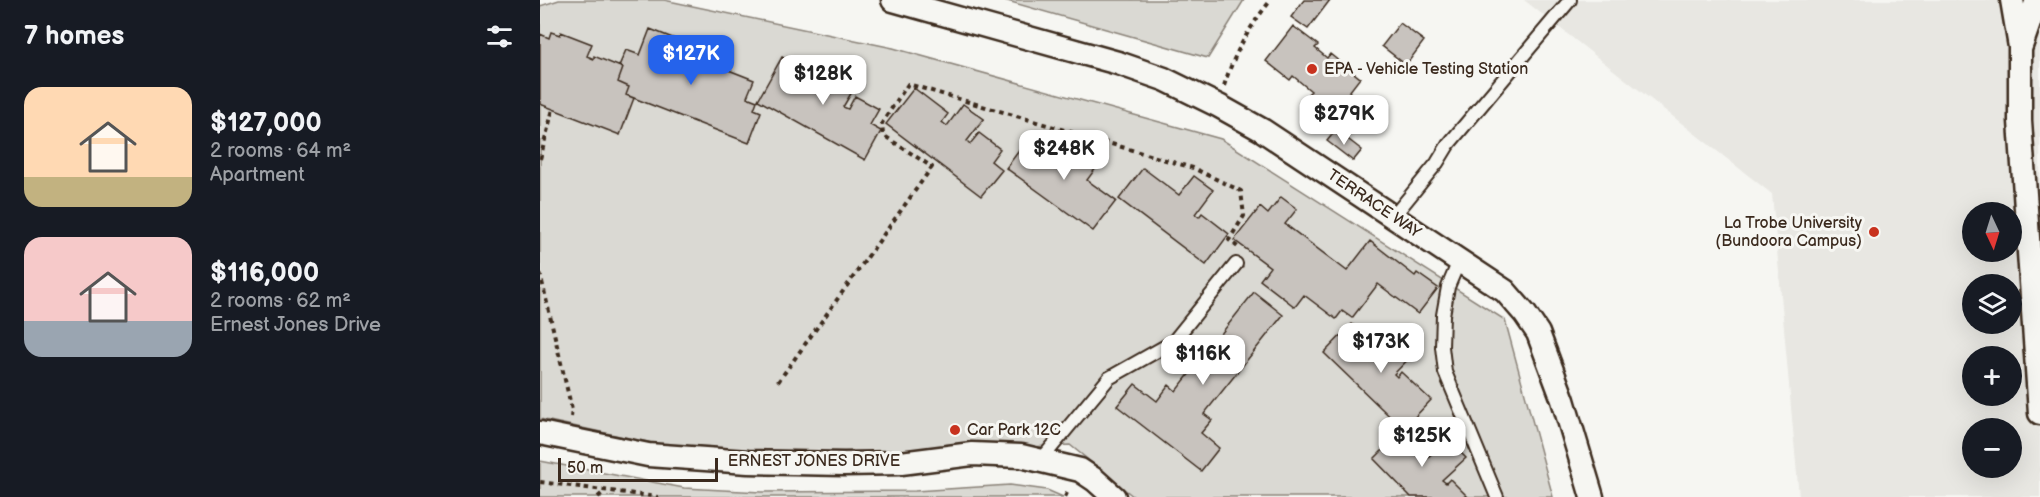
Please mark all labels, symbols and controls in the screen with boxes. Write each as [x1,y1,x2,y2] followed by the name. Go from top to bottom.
[483,20,516,53] icon: filters
[24,21,124,52] text: 7 homes
[649,35,733,86] pin: $127K
[662,42,720,66] text: $127K
[781,55,865,106] pin: $128K
[1324,60,1528,79] place label: EPA - Vehicle Testing Station
[793,62,853,86] text: $128K
[1305,62,1319,76] marker: EPA - Vehicle Testing Station
[1302,95,1386,146] pin: $279K
[1314,102,1375,126] text: $279K
[210,108,322,139] text: $127,000
[72,111,144,183] icon: home
[1022,130,1106,181] pin: $248K
[1033,137,1095,161] text: $248K
[210,139,351,163] text: 2 rooms · 64 m²
[210,163,305,187] text: Apartment
[1324,166,1425,243] street label: TERRACE WAY
[1962,202,2022,262] north arrow
[1962,202,2022,478] map controls
[1716,214,1863,251] place label: La Trobe University (Bundoora Campus)
[1867,225,1881,239] marker: La Trobe University (Bundoora Campus)
[210,258,319,289] text: $116,000
[72,261,144,333] icon: home
[1962,274,2022,334] button: layers
[210,289,351,313] text: 2 rooms · 62 m²
[210,313,381,337] text: Ernest Jones Drive
[1339,323,1423,374] pin: $173K
[1352,330,1410,354] text: $173K
[1161,335,1245,386] pin: $116K
[1175,342,1231,366] text: $116K
[1962,346,2022,406] button: +
[1380,417,1464,468] pin: $125K
[1962,418,2022,478] button: −
[967,421,1061,440] place label: Car Park 12C
[948,423,962,437] marker: Car Park 12C
[1393,424,1451,448] text: $125K
[728,452,900,471] street label: ERNEST JONES DRIVE
[558,455,718,482] scale bar
[567,459,603,478] text: 50 m

